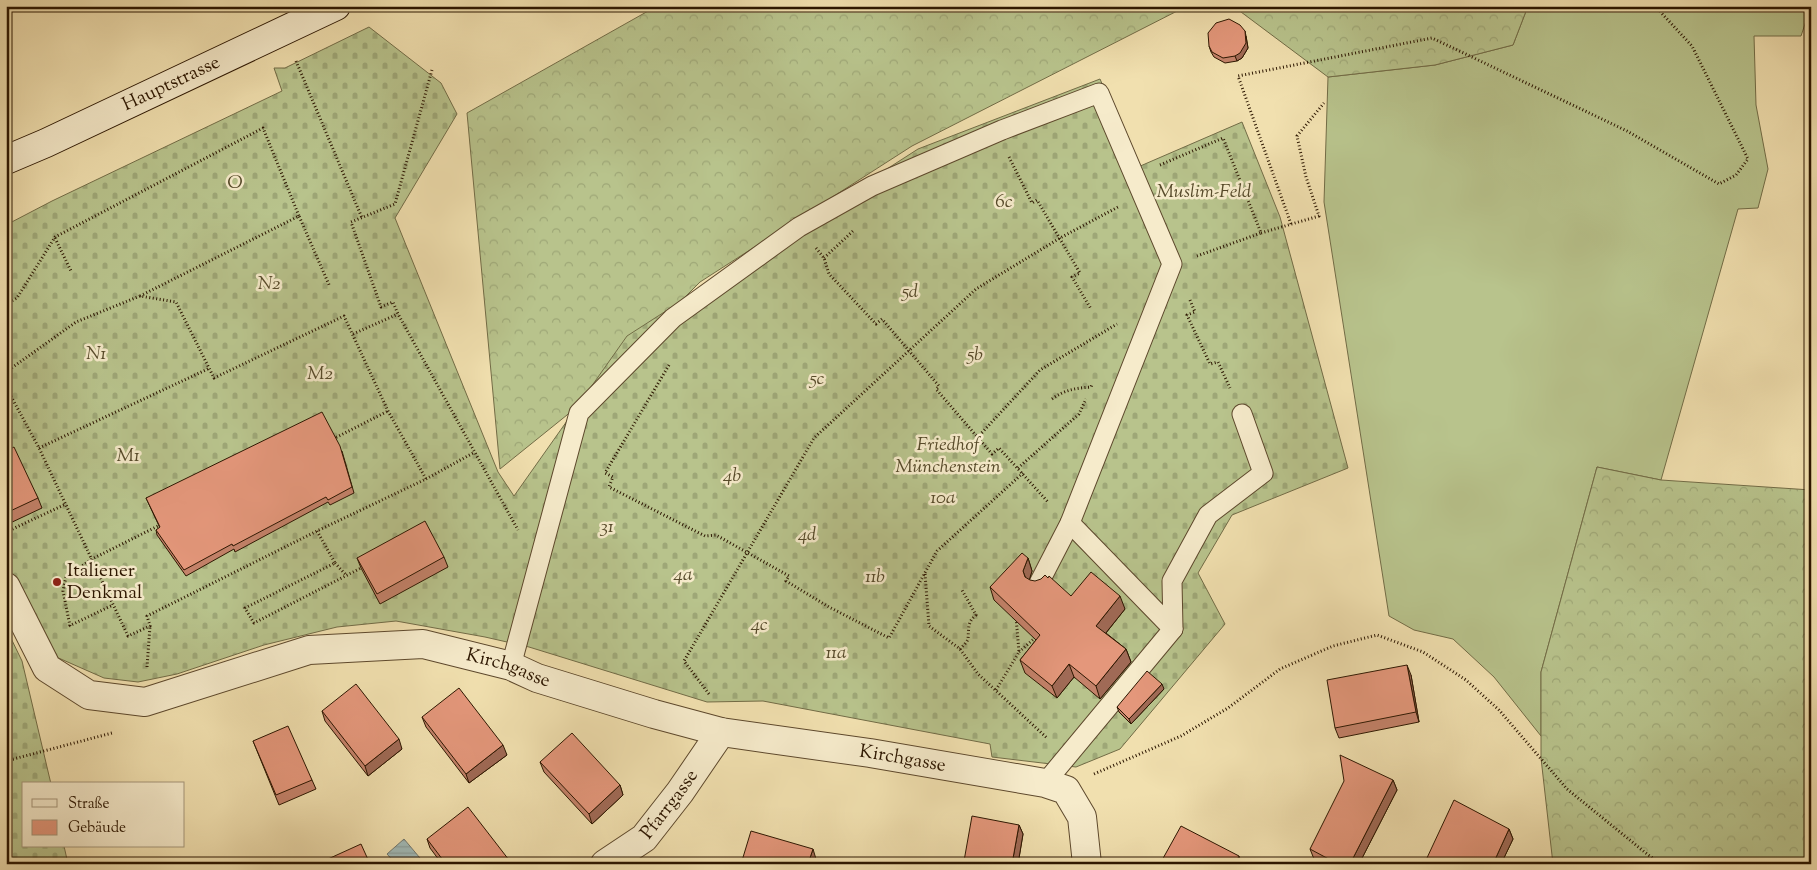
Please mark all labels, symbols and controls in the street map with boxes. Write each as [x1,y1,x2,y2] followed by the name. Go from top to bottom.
[118,49,225,118] street label: Hauptstrasse
[227,170,243,197] park label: O
[1157,179,1252,206] park label: Muslim-Feld
[995,189,1013,216] park label: 6c
[258,271,280,298] park label: N2
[901,279,919,306] park label: 5d
[86,341,106,368] park label: N1
[966,342,983,369] park label: 5b
[307,361,333,388] park label: M2
[808,366,825,393] park label: 5c
[895,432,1001,481] park label: Friedhof Münchenstein
[116,443,140,470] park label: M1
[723,463,741,490] park label: 4b
[930,485,956,512] park label: 10a
[599,514,614,541] park label: 31
[798,522,817,549] park label: 4d
[67,558,142,607] place label: Italiener Denkmal
[673,562,693,589] park label: 4a
[865,564,885,591] park label: 11b
[51,576,63,588] marker: Italiener Denkmal
[750,612,768,639] park label: 4c
[825,640,847,667] park label: 11a
[463,642,554,695] street label: Kirchgasse
[857,738,948,779] street label: Kirchgasse
[634,764,705,845] street label: Pfarrgasse
[22,782,185,848] legend
[68,794,110,815] text: Straße
[68,818,126,839] text: Gebäude

